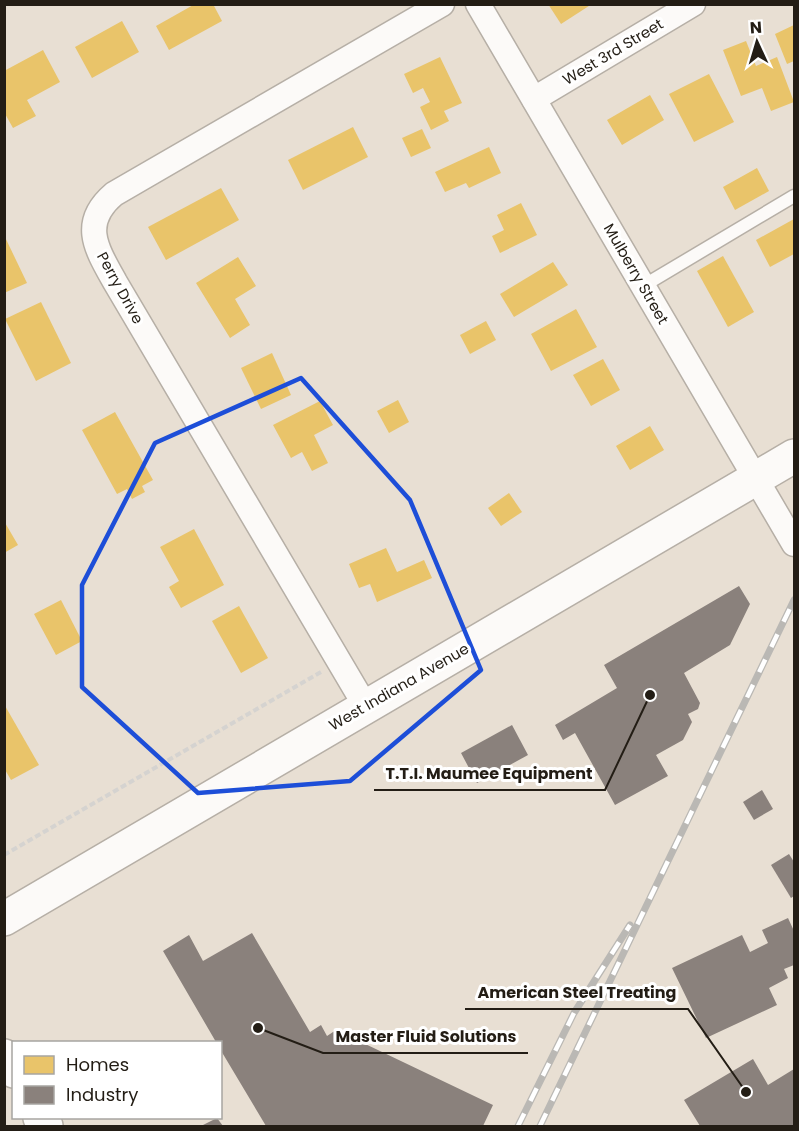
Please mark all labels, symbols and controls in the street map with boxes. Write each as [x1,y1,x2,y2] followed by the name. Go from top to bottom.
[727,12,787,72] north arrow
[559,13,667,90] street label: West 3rd Street
[749,16,763,39] text: N
[599,219,674,328] street label: Mulberry Street
[92,248,149,327] street label: Perry Drive
[325,638,473,735] street label: West Indiana Avenue
[374,756,605,790] callout: T.T.I. Maumee Equipment
[386,762,592,785] text: T.T.I. Maumee Equipment
[465,975,688,1009] callout: American Steel Treating
[478,981,676,1004] text: American Steel Treating
[323,1019,528,1053] callout: Master Fluid Solutions
[336,1025,517,1048] text: Master Fluid Solutions
[12,1041,222,1119] legend
[66,1052,129,1077] text: Homes
[66,1082,138,1107] text: Industry

